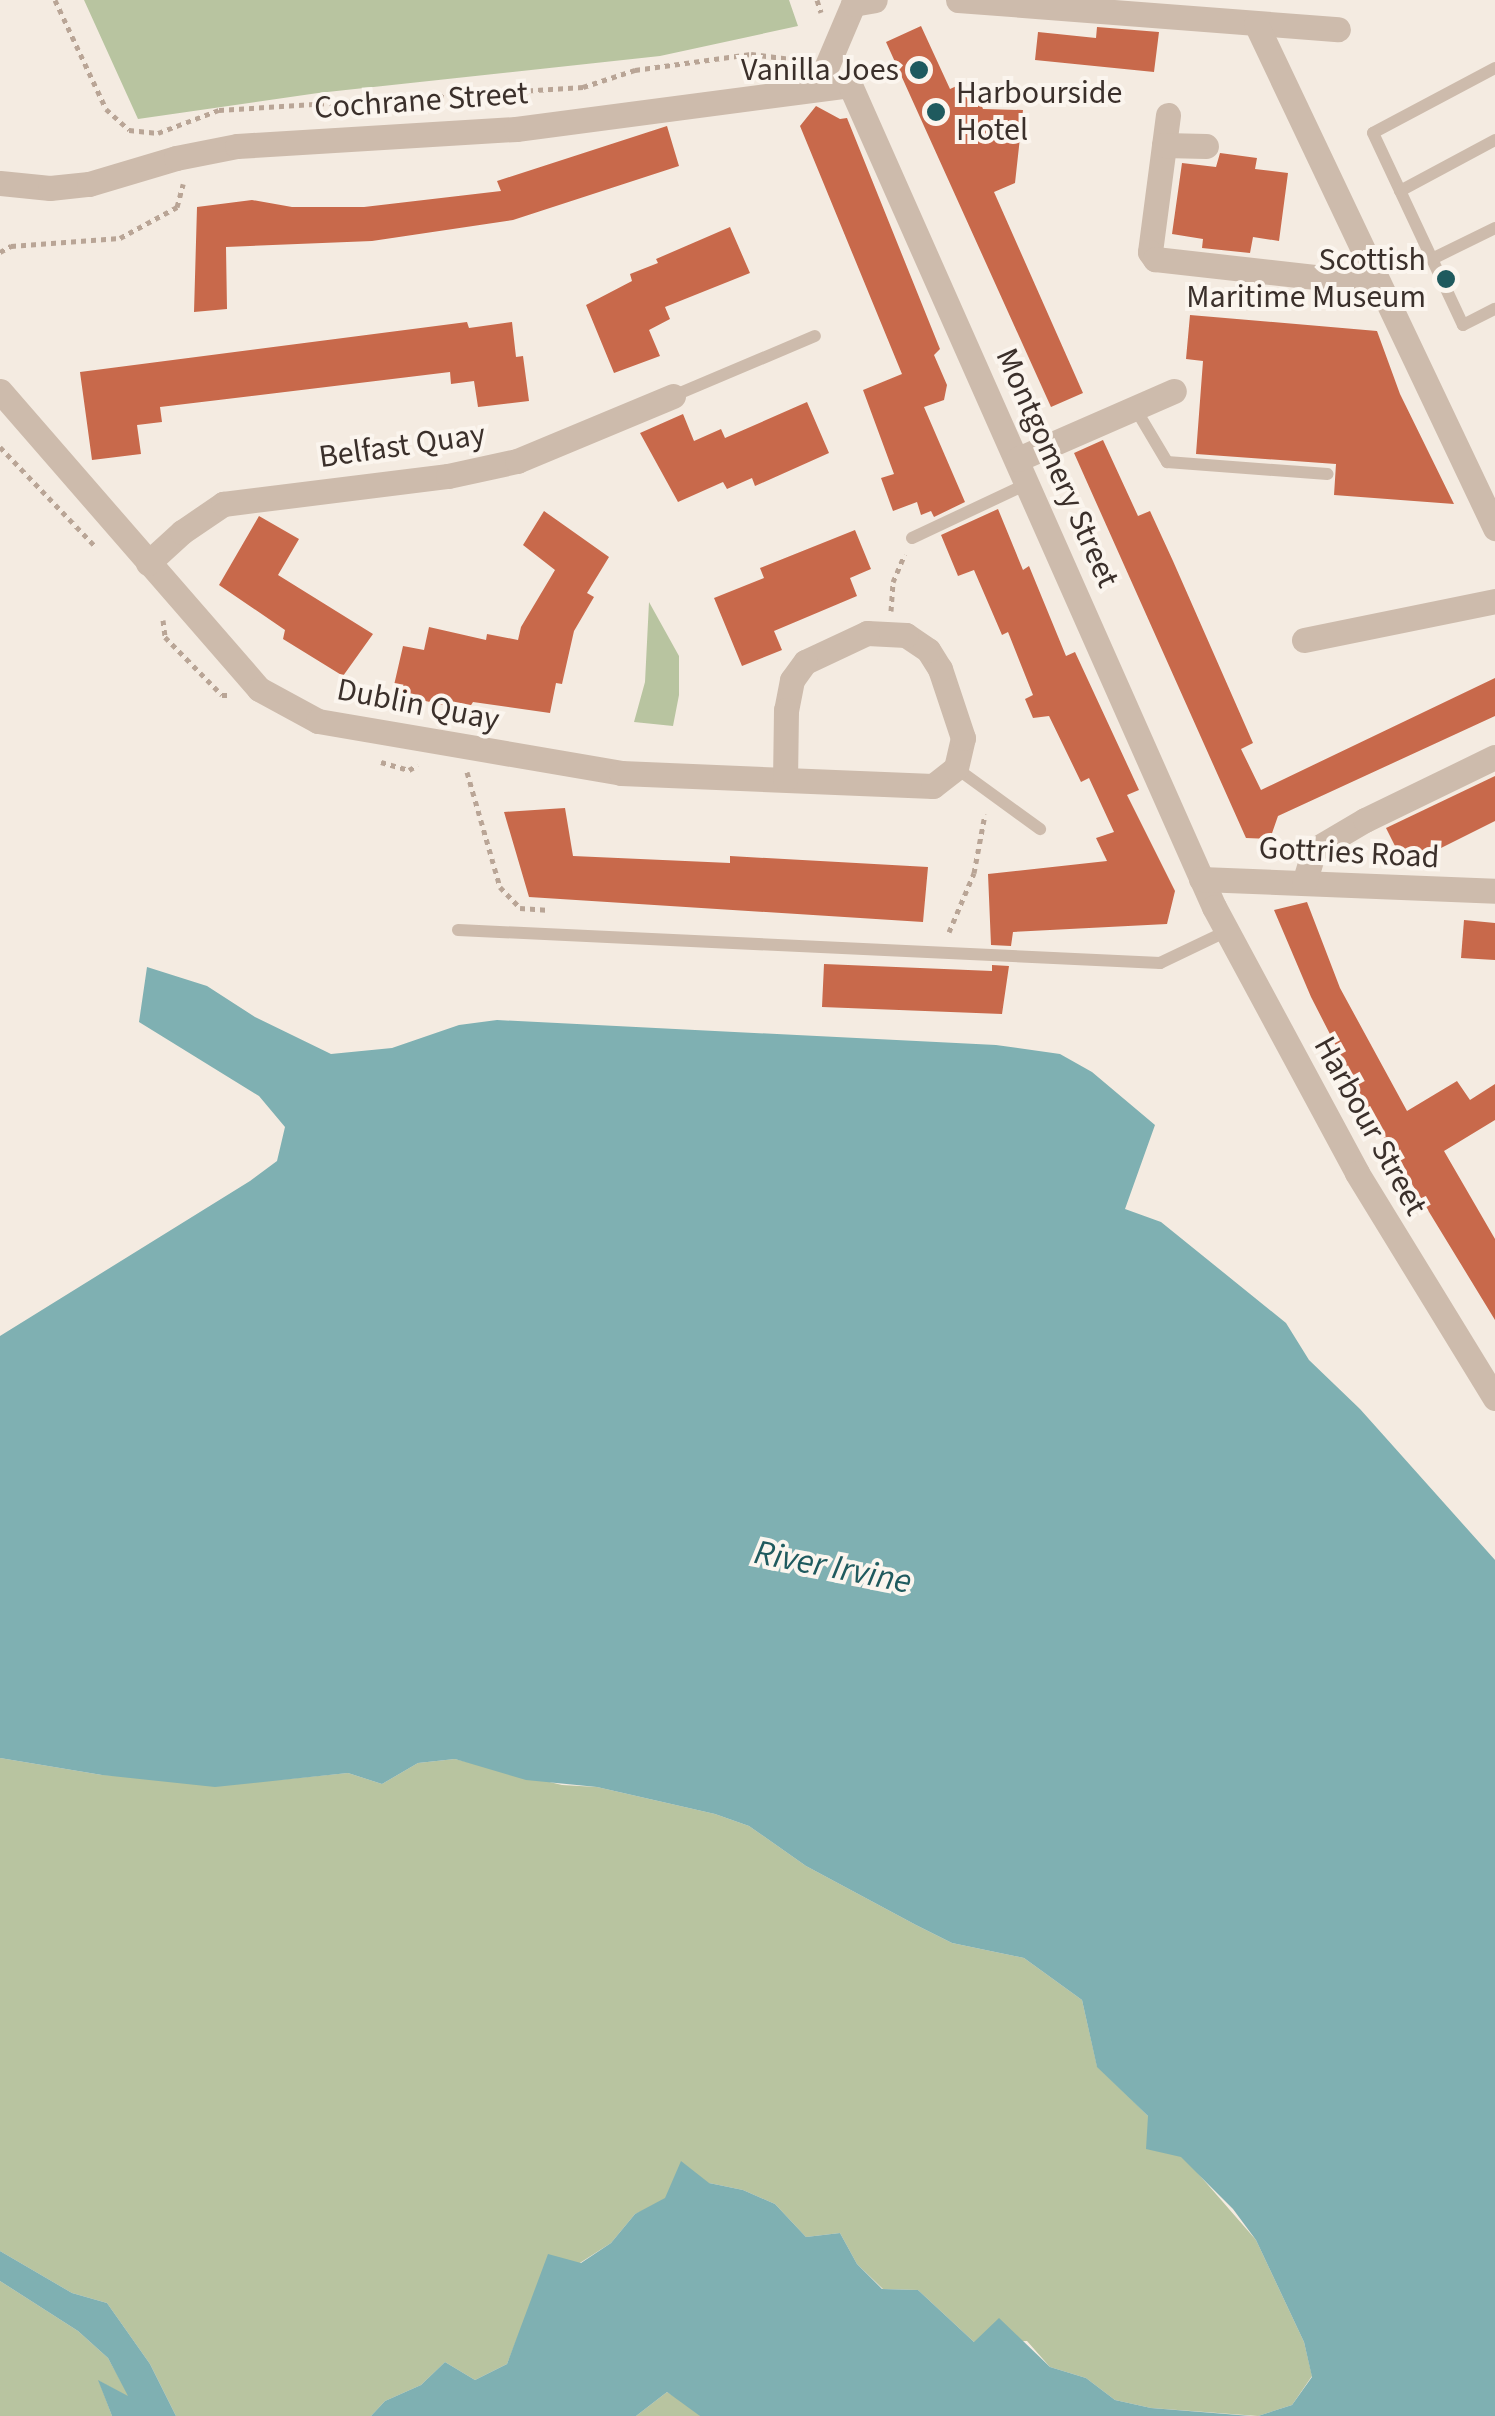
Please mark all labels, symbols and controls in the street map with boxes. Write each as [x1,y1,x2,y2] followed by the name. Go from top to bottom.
[741,51,899,89] place label: Vanilla Joes
[908,59,930,81] marker: Vanilla Joes
[313,74,529,128] street label: Cochrane Street
[956,75,1122,150] place label: Harbourside Hotel
[925,101,947,123] marker: Harbourside Hotel
[1186,242,1426,317] place label: Scottish Maritime Museum
[1435,268,1457,290] marker: Scottish Maritime Museum
[987,343,1127,593] street label: Montgomery Street
[316,415,488,477] street label: Belfast Quay
[334,670,502,740] street label: Dublin Quay
[1258,829,1440,877] street label: Gottries Road
[1305,1030,1435,1222] street label: Harbour Street
[751,1531,915,1603] water label: River Irvine

